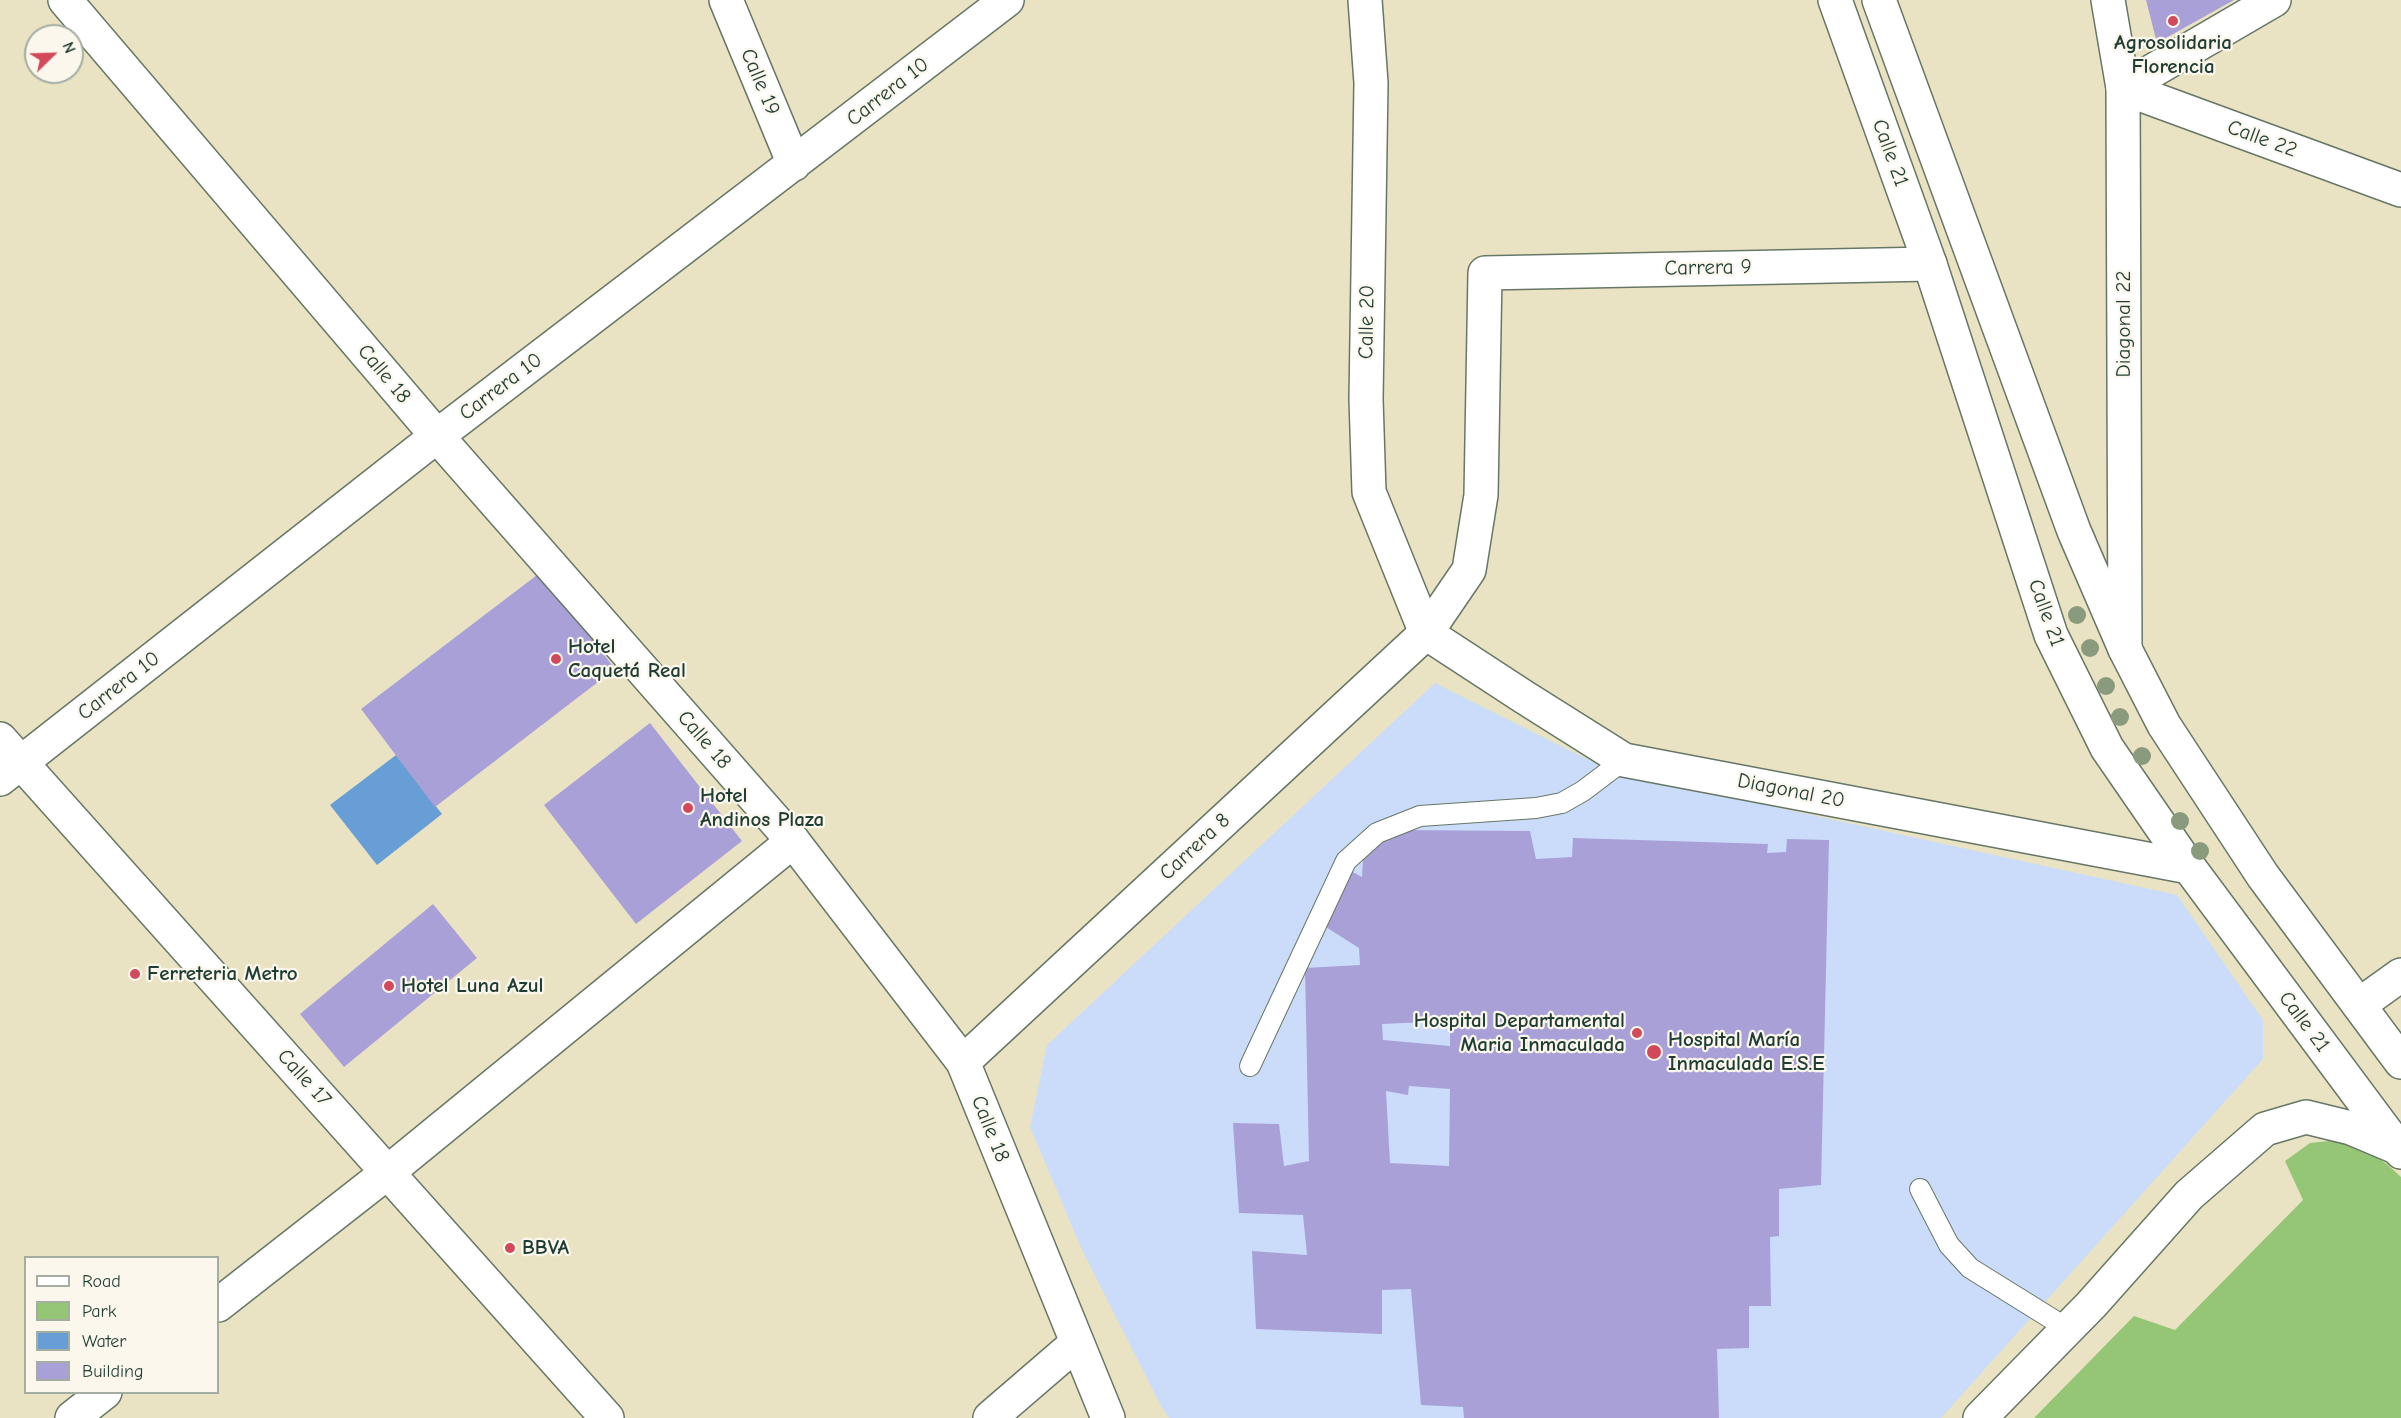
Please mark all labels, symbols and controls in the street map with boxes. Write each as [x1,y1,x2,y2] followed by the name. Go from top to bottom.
[2166,14,2180,28] marker: Agrosolidaria Florencia
[24,24,84,84] north arrow
[2114,30,2232,80] place label: Agrosolidaria Florencia
[58,39,79,56] text: N
[735,45,785,119] street label: Calle 19
[842,52,934,132] street label: Carrera 10
[2224,115,2300,163] street label: Calle 22
[1866,116,1914,190] street label: Calle 21
[1664,255,1752,281] street label: Carrera 9
[2111,270,2137,378] street label: Diagonal 22
[1354,285,1380,359] street label: Calle 20
[352,339,416,409] street label: Calle 18
[455,348,547,426] street label: Carrera 10
[2022,576,2070,650] street label: Calle 21
[568,634,686,684] place label: Hotel Caquetá Real
[73,646,165,726] street label: Carrera 10
[549,652,563,666] marker: Hotel Caquetá Real
[672,705,736,775] street label: Calle 18
[1735,768,1847,814] street label: Diagonal 20
[700,783,824,833] place label: Hotel Andinos Plaza
[681,801,695,815] marker: Hotel Andinos Plaza
[1155,808,1235,886] street label: Carrera 8
[147,961,298,987] place label: Ferreteria Metro
[128,967,142,981] marker: Ferreteria Metro
[401,973,544,999] place label: Hotel Luna Azul
[382,979,396,993] marker: Hotel Luna Azul
[2273,987,2335,1057] street label: Calle 21
[1414,1008,1625,1058] place label: Hospital Departamental Maria Inmaculada
[1630,1026,1644,1040] marker: Hospital Departamental Maria Inmaculada
[1668,1027,1825,1077] place label: Hospital María Inmaculada E.S.E
[1645,1043,1663,1061] marker: Hospital María Inmaculada E.S.E
[272,1044,336,1112] street label: Calle 17
[965,1092,1015,1166] street label: Calle 18
[522,1235,569,1261] place label: BBVA
[503,1241,517,1255] marker: BBVA
[24,1256,219,1394] legend
[82,1271,121,1292] text: Road
[82,1301,116,1322] text: Park
[82,1331,126,1352] text: Water
[82,1361,144,1382] text: Building

